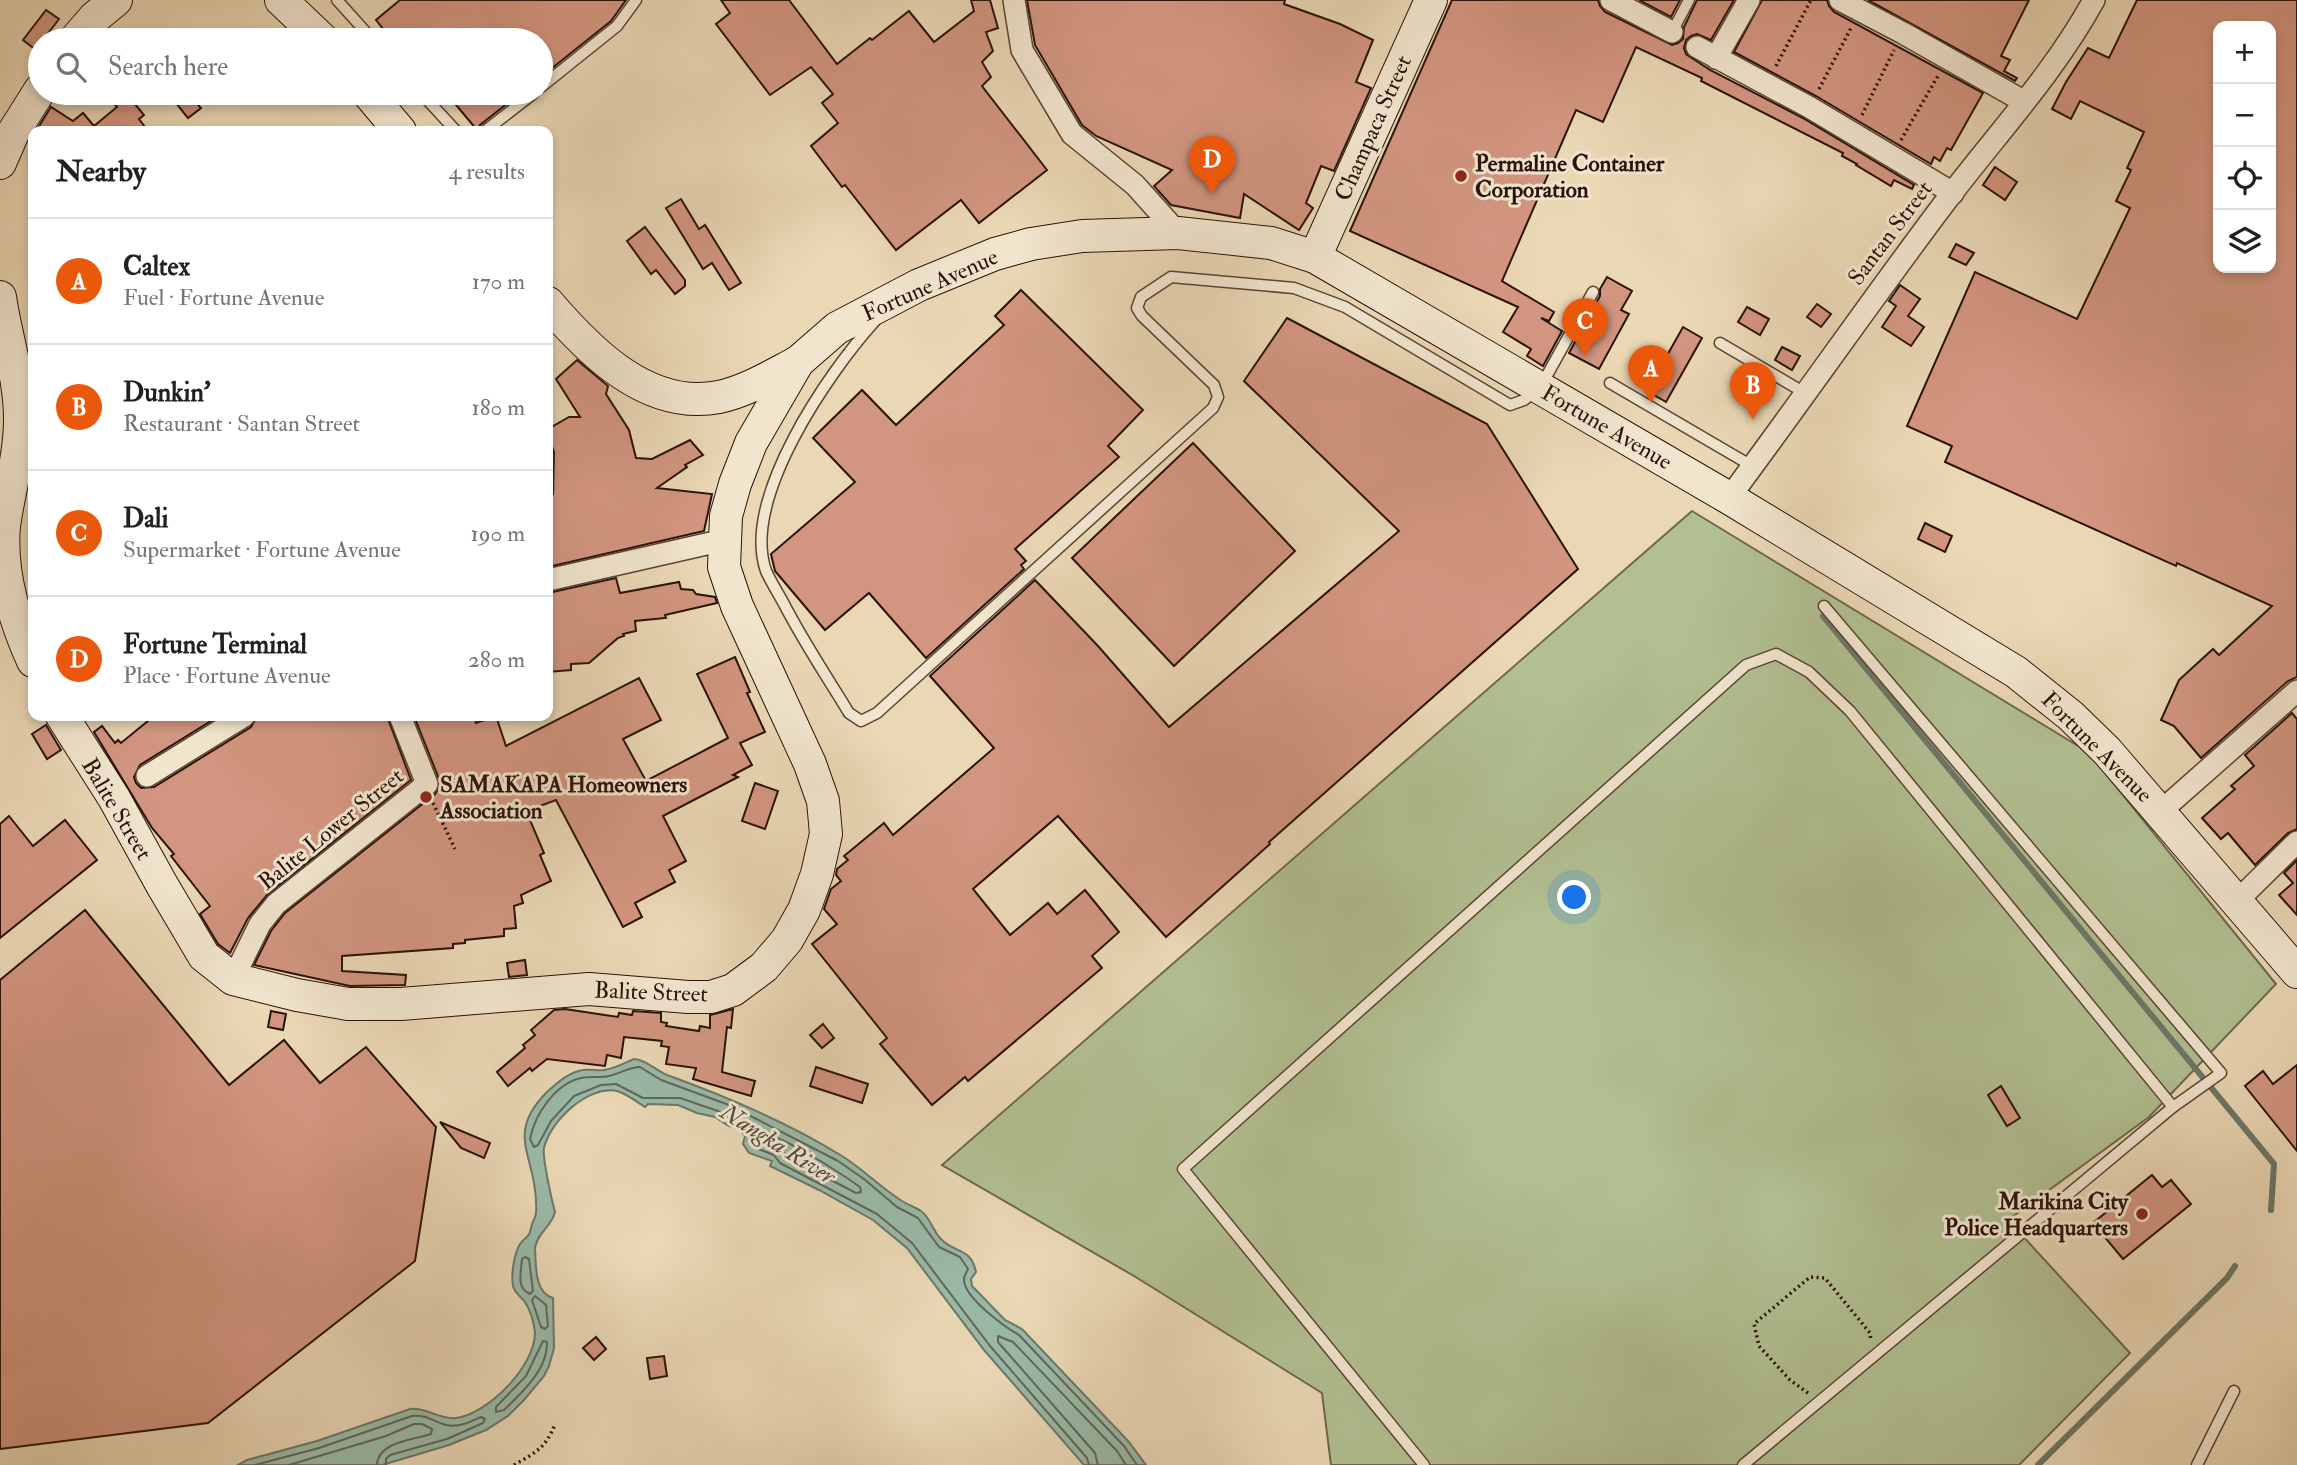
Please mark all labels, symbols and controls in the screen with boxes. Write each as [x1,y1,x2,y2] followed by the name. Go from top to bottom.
[2213,21,2276,273] map controls
[2213,21,2276,84] button: +
[28,28,553,105] search box
[52,48,90,86] icon: search
[108,51,228,83] text: Search here
[1328,51,1419,206] street label: Champaca Street
[2213,84,2276,147] button: −
[1189,136,1235,194] pin: D
[2213,147,2276,210] button: locate
[1475,149,1665,205] place label: Permaline Container Corporation
[56,153,146,190] text: Nearby
[449,157,525,186] text: 4 results
[1453,168,1469,184] marker: Permaline Container Corporation
[1841,175,1939,291] street label: Santan Street
[2213,210,2276,273] button: layers
[858,242,1003,328] street label: Fortune Avenue
[123,251,190,283] text: Caltex
[72,267,86,296] text: A
[472,267,525,296] text: 170 m
[123,283,324,312] text: Fuel · Fortune Avenue
[1562,298,1608,356] pin: C
[1628,345,1674,403] pin: A
[1730,362,1776,420] pin: B
[123,377,210,409] text: Dunkin'
[1537,378,1678,476] street label: Fortune Avenue
[71,393,87,422] text: B
[472,393,525,422] text: 180 m
[123,409,360,438] text: Restaurant · Santan Street
[123,503,168,535] text: Dali
[71,519,87,548] text: C
[471,519,525,548] text: 190 m
[123,535,401,564] text: Supermarket · Fortune Avenue
[123,629,307,661] text: Fortune Terminal
[70,645,88,674] text: D
[468,645,525,674] text: 280 m
[123,661,331,690] text: Place · Fortune Avenue
[2035,685,2159,809] street label: Fortune Avenue
[75,753,159,865] street label: Balite Street
[253,762,409,896] street label: Balite Lower Street
[439,770,687,825] place label: SAMAKAPA Homeowners Association
[418,789,434,805] marker: SAMAKAPA Homeowners Association
[1557,880,1591,914] your location
[594,976,708,1008] street label: Balite Street
[713,1095,842,1192] water label: Nangka River
[1944,1187,2129,1243] place label: Marikina City Police Headquarters
[2134,1206,2150,1222] marker: Marikina City Police Headquarters

